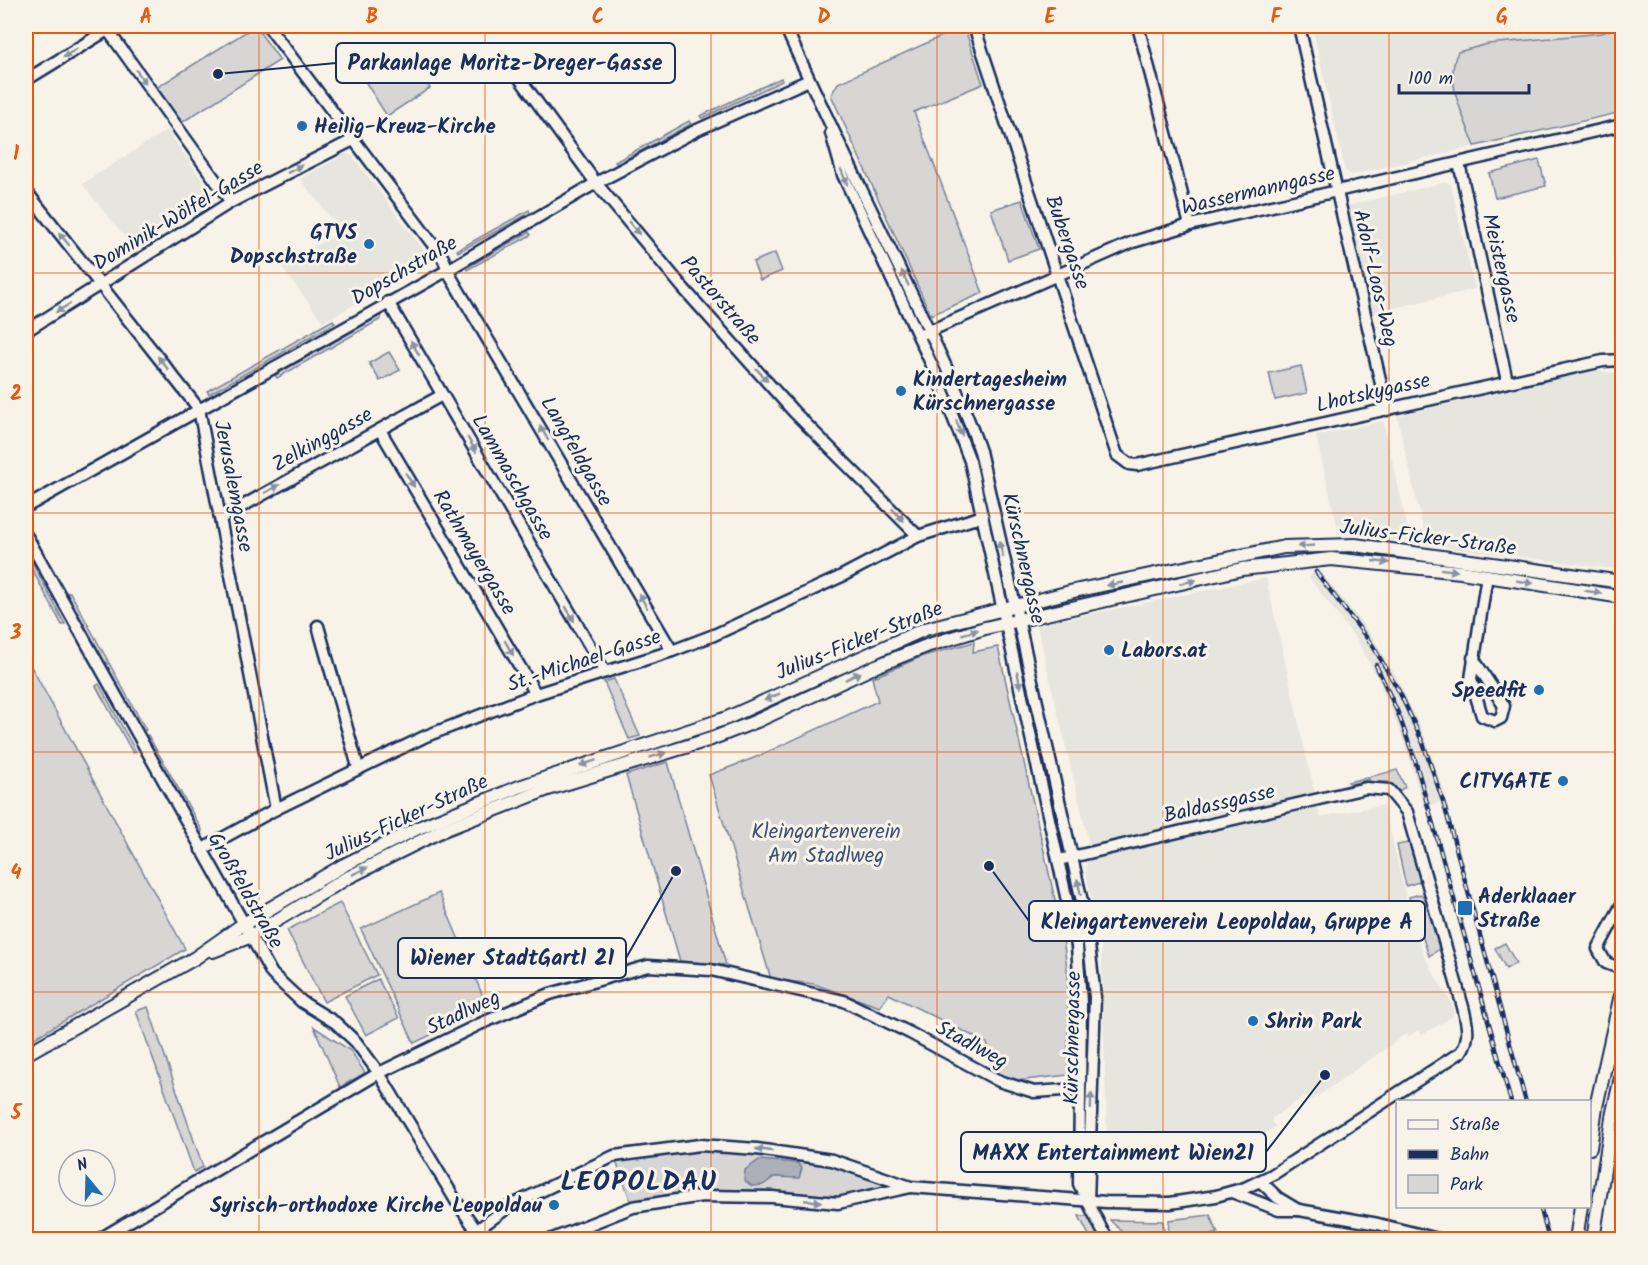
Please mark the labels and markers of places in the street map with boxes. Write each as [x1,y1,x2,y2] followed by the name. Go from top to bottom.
[336,43,675,83] callout: Parkanlage Moritz-Dreger-Gasse
[314,111,496,144] place label: Heilig-Kreuz-Kirche
[295,119,309,133] marker: Heilig-Kreuz-Kirche
[230,217,357,274] place label: GTVS Dopschstraße
[362,237,376,251] marker: GTVS Dopschstraße
[913,364,1067,421] place label: Kindertagesheim Kürschnergasse
[894,384,908,398] marker: Kindertagesheim Kürschnergasse
[1121,635,1208,668] place label: Labors.at
[1102,643,1116,657] marker: Labors.at
[1452,675,1528,708] place label: Speedfit
[1532,683,1546,697] marker: Speedfit
[1460,766,1552,799] place label: CITYGATE
[1556,774,1570,788] marker: CITYGATE
[1478,881,1577,938] place label: Aderklaaer Straße
[1456,899,1474,917] marker: Aderklaaer Straße
[1029,901,1425,941] callout: Kleingartenverein Leopoldau, Gruppe A
[398,938,626,978] callout: Wiener StadtGartl 21
[1265,1006,1362,1039] place label: Shrin Park
[1246,1014,1260,1028] marker: Shrin Park
[961,1132,1266,1172] callout: MAXX Entertainment Wien21
[210,1190,543,1223] place label: Syrisch-orthodoxe Kirche Leopoldau
[547,1198,561,1212] marker: Syrisch-orthodoxe Kirche Leopoldau

